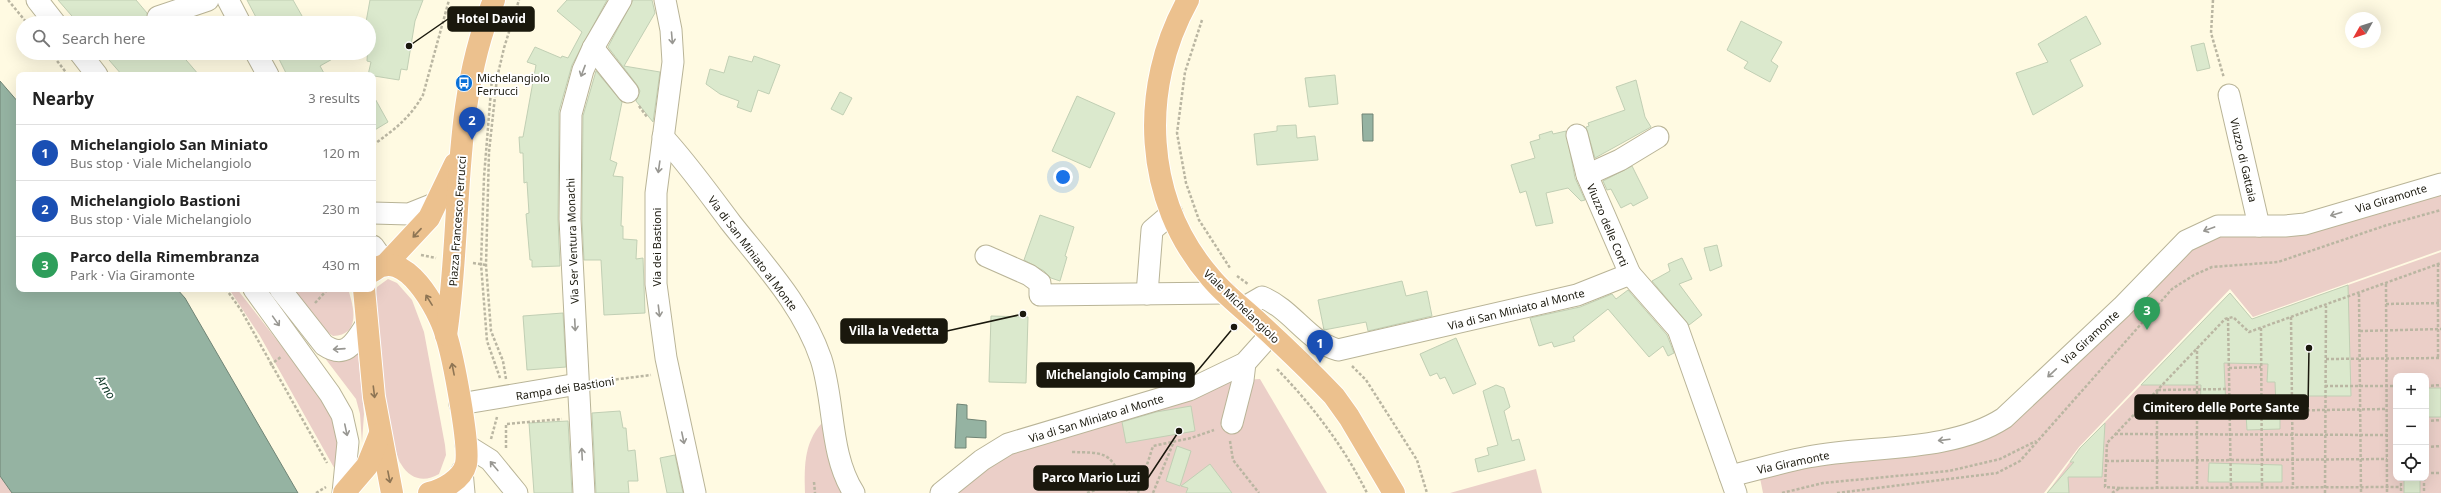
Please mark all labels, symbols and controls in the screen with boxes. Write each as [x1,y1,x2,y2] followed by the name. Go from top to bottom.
[448,7,534,31] callout: Hotel David
[456,10,526,27] text: Hotel David
[2345,12,2381,48] north arrow
[16,16,376,60] search box
[30,27,52,49] icon: search
[62,28,145,48] text: Search here
[668,31,676,44] one-way arrow
[578,65,586,77] one-way arrow
[477,70,550,98] place label: Michelangiolo Ferrucci
[454,73,474,93] bus stop icon: Michelangiolo Ferrucci
[32,87,94,110] text: Nearby
[308,89,360,107] text: 3 results
[459,107,485,140] pin: 2
[2227,116,2261,204] street label: Viuzzo di Gattaia
[70,134,268,154] text: Michelangiolo San Miniato
[41,144,49,162] text: 1
[322,144,360,162] text: 120 m
[70,154,252,172] text: Bus stop · Viale Michelangiolo
[445,155,469,287] street label: Piazza Francesco Ferrucci
[655,160,663,173] one-way arrow
[1053,167,1073,187] your location
[562,178,582,304] street label: Via Ser Ventura Monachi
[2354,180,2428,216] street label: Via Giramonte
[1584,181,1632,269] street label: Viuzzo delle Corti
[70,190,240,210] text: Michelangiolo Bastioni
[705,192,801,314] street label: Via di San Miniato al Monte
[41,200,49,218] text: 2
[322,200,360,218] text: 230 m
[649,208,664,286] street label: Via dei Bastioni
[70,210,252,228] text: Bus stop · Viale Michelangiolo
[2330,211,2343,218] one-way arrow
[2203,226,2215,234] one-way arrow
[412,228,421,238] one-way arrow
[70,246,260,266] text: Parco della Rimembranza
[41,256,49,274] text: 3
[322,256,360,274] text: 430 m
[70,266,195,284] text: Park · Via Giramonte
[1201,266,1283,346] street label: Viale Michelangiolo
[1446,285,1586,333] street label: Via di San Miniato al Monte
[424,294,432,306] one-way arrow
[2134,297,2160,330] pin: 3
[655,304,663,317] one-way arrow
[2058,306,2122,368] street label: Via Giramonte
[272,315,280,326] one-way arrow
[571,318,579,331] one-way arrow
[841,319,947,343] callout: Villa la Vedetta
[849,322,939,339] text: Villa la Vedetta
[1307,330,1333,363] pin: 1
[333,346,346,353] one-way arrow
[449,363,457,376] one-way arrow
[1037,363,1194,387] callout: Michelangiolo Camping
[1046,366,1186,383] text: Michelangiolo Camping
[2047,368,2057,378] one-way arrow
[92,371,120,402] water label: Arno
[515,373,615,403] street label: Rampa dei Bastioni
[2393,373,2429,481] map controls
[2393,373,2429,409] button: +
[370,385,377,398] one-way arrow
[1027,390,1165,446] street label: Via di San Miniato al Monte
[2135,395,2308,419] callout: Cimitero delle Porte Sante
[2143,399,2299,416] text: Cimitero delle Porte Sante
[2393,409,2429,445] button: −
[342,423,350,436] one-way arrow
[680,431,688,444] one-way arrow
[1938,436,1951,444] one-way arrow
[2393,445,2429,481] button: locate
[1755,447,1831,477] street label: Via Giramonte
[578,448,586,461] one-way arrow
[490,460,499,471] one-way arrow
[1034,466,1148,490] callout: Parco Mario Luzi
[1042,469,1140,486] text: Parco Mario Luzi
[385,470,393,483] one-way arrow

